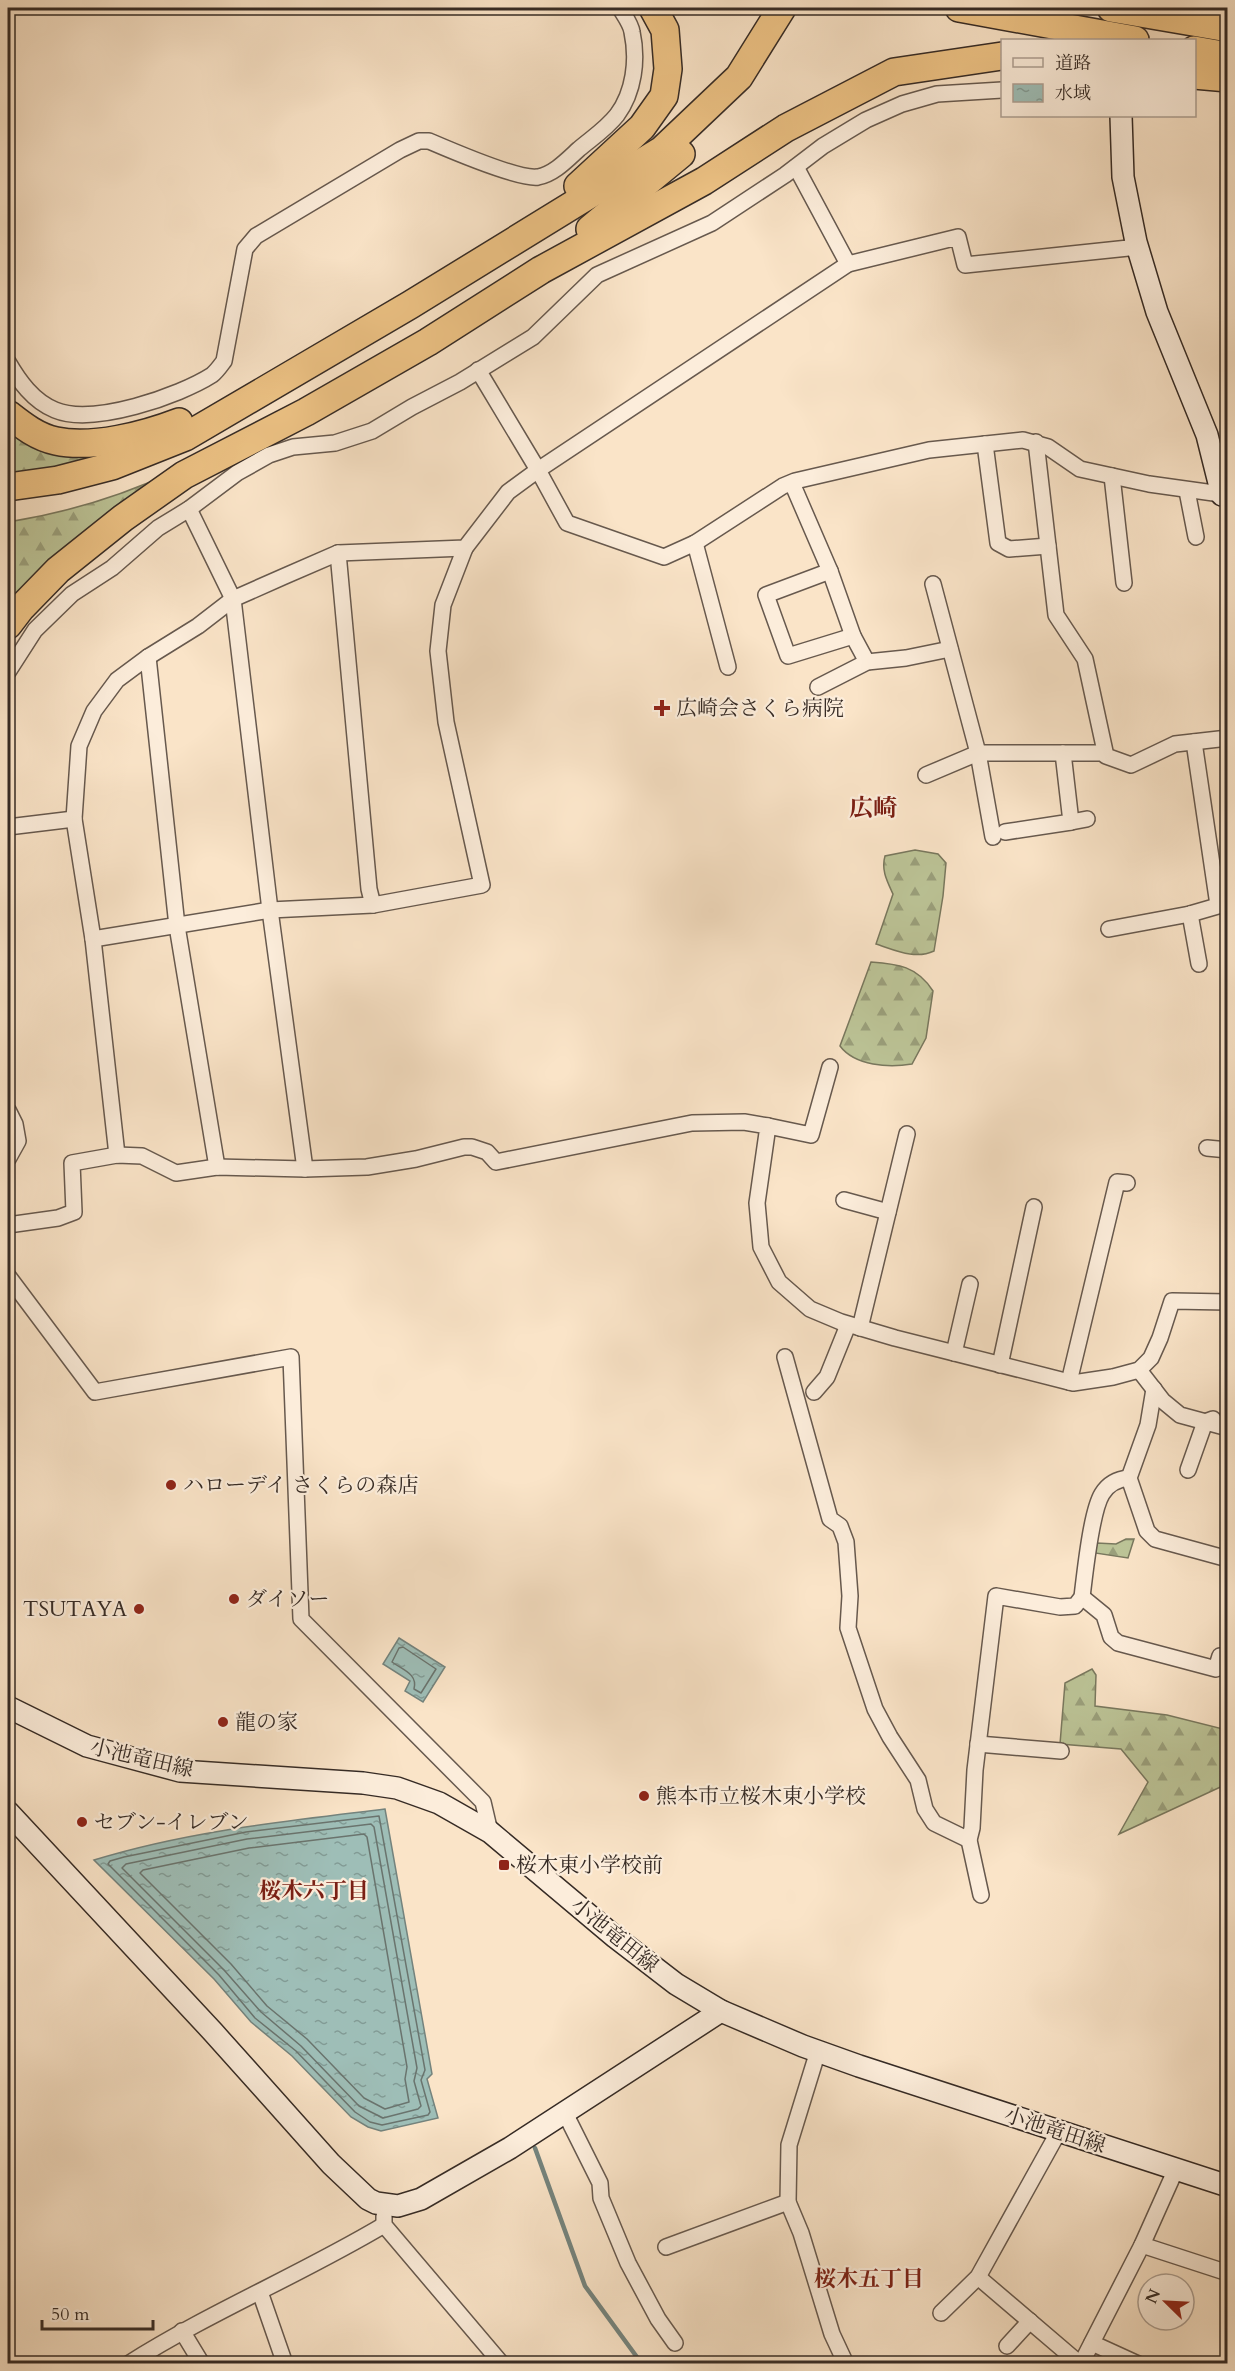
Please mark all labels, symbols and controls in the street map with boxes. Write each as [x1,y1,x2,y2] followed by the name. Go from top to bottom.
[1001,39,1196,117] legend
[1055,51,1091,76] text: 道路
[1055,81,1091,106] text: 水域
[676,694,844,723] place label: 広崎会さくら病院
[653,699,671,717] marker: 広崎会さくら病院
[849,792,897,825] district label: 広崎
[183,1471,418,1500] place label: ハローデイ さくらの森店
[164,1478,178,1492] marker: ハローデイ さくらの森店
[246,1585,330,1614] place label: ダイソー
[227,1592,241,1606] marker: ダイソー
[23,1595,127,1624] place label: TSUTAYA
[132,1602,146,1616] marker: TSUTAYA
[235,1708,298,1737] place label: 龍の家
[216,1715,230,1729] marker: 龍の家
[87,1733,196,1784] street label: 小池竜田線
[656,1782,866,1811] place label: 熊本市立桜木東小学校
[637,1789,651,1803] marker: 熊本市立桜木東小学校
[94,1808,249,1837] place label: セブン-イレブン
[75,1815,89,1829] marker: セブン-イレブン
[516,1851,663,1880] place label: 桜木東小学校前
[497,1858,511,1872] marker: 桜木東小学校前
[259,1876,369,1906] district label: 桜木六丁目
[565,1891,665,1980] street label: 小池竜田線
[1000,2100,1109,2160] street label: 小池竜田線
[814,2264,924,2294] district label: 桜木五丁目
[1136,2272,1196,2332] north arrow
[1140,2285,1166,2307] text: N
[42,2293,153,2331] scale bar
[51,2302,90,2327] text: 50 m

